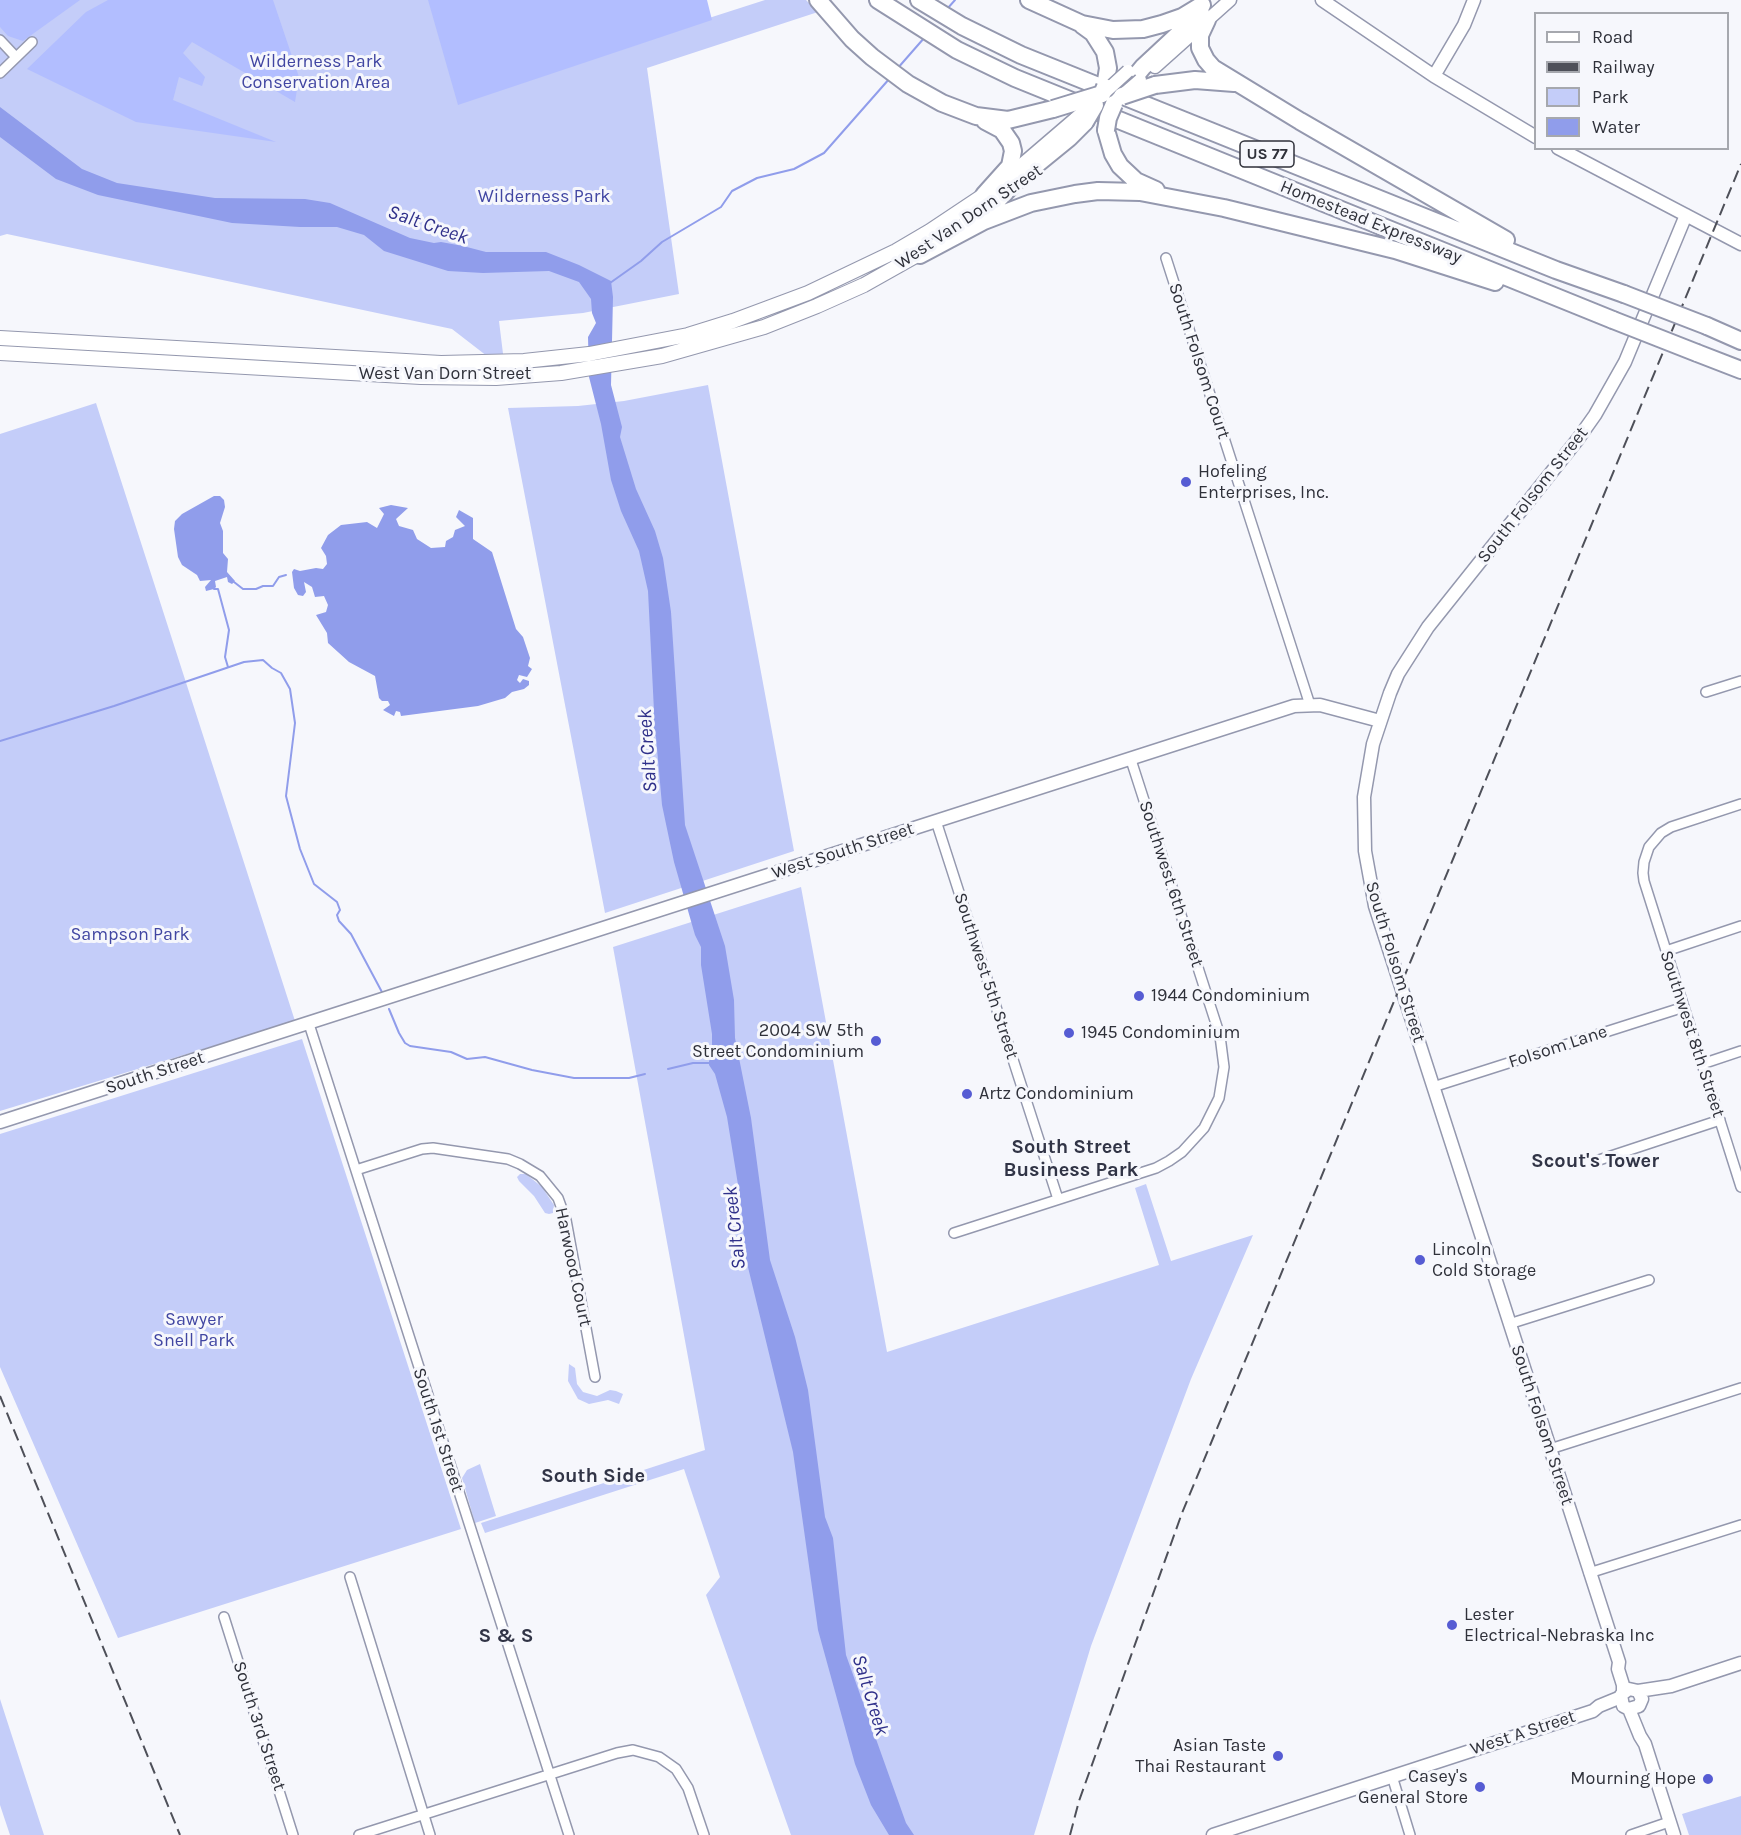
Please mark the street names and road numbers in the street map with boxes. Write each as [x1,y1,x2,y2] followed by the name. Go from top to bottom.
[1240,141,1294,167] road number: US 77
[891,160,1047,274] street label: West Van Dorn Street
[1277,176,1465,268] street label: Homestead Expressway
[1164,280,1234,442] street label: South Folsom Court
[359,363,531,385] street label: West Van Dorn Street
[1473,422,1593,568] street label: South Folsom Street
[1134,798,1208,970] street label: Southwest 6th Street
[769,818,917,884] street label: West South Street
[1360,879,1430,1045] street label: South Folsom Street
[949,890,1023,1062] street label: Southwest 5th Street
[1655,948,1729,1120] street label: Southwest 8th Street
[1506,1021,1610,1073] street label: Folsom Lane
[103,1047,207,1099] street label: South Street
[550,1206,596,1328] street label: Harwood Court
[1506,1342,1578,1508] street label: South Folsom Street
[408,1365,468,1495] street label: South 1st Street
[228,1658,290,1794] street label: South 3rd Street
[1468,1706,1578,1760] street label: West A Street

